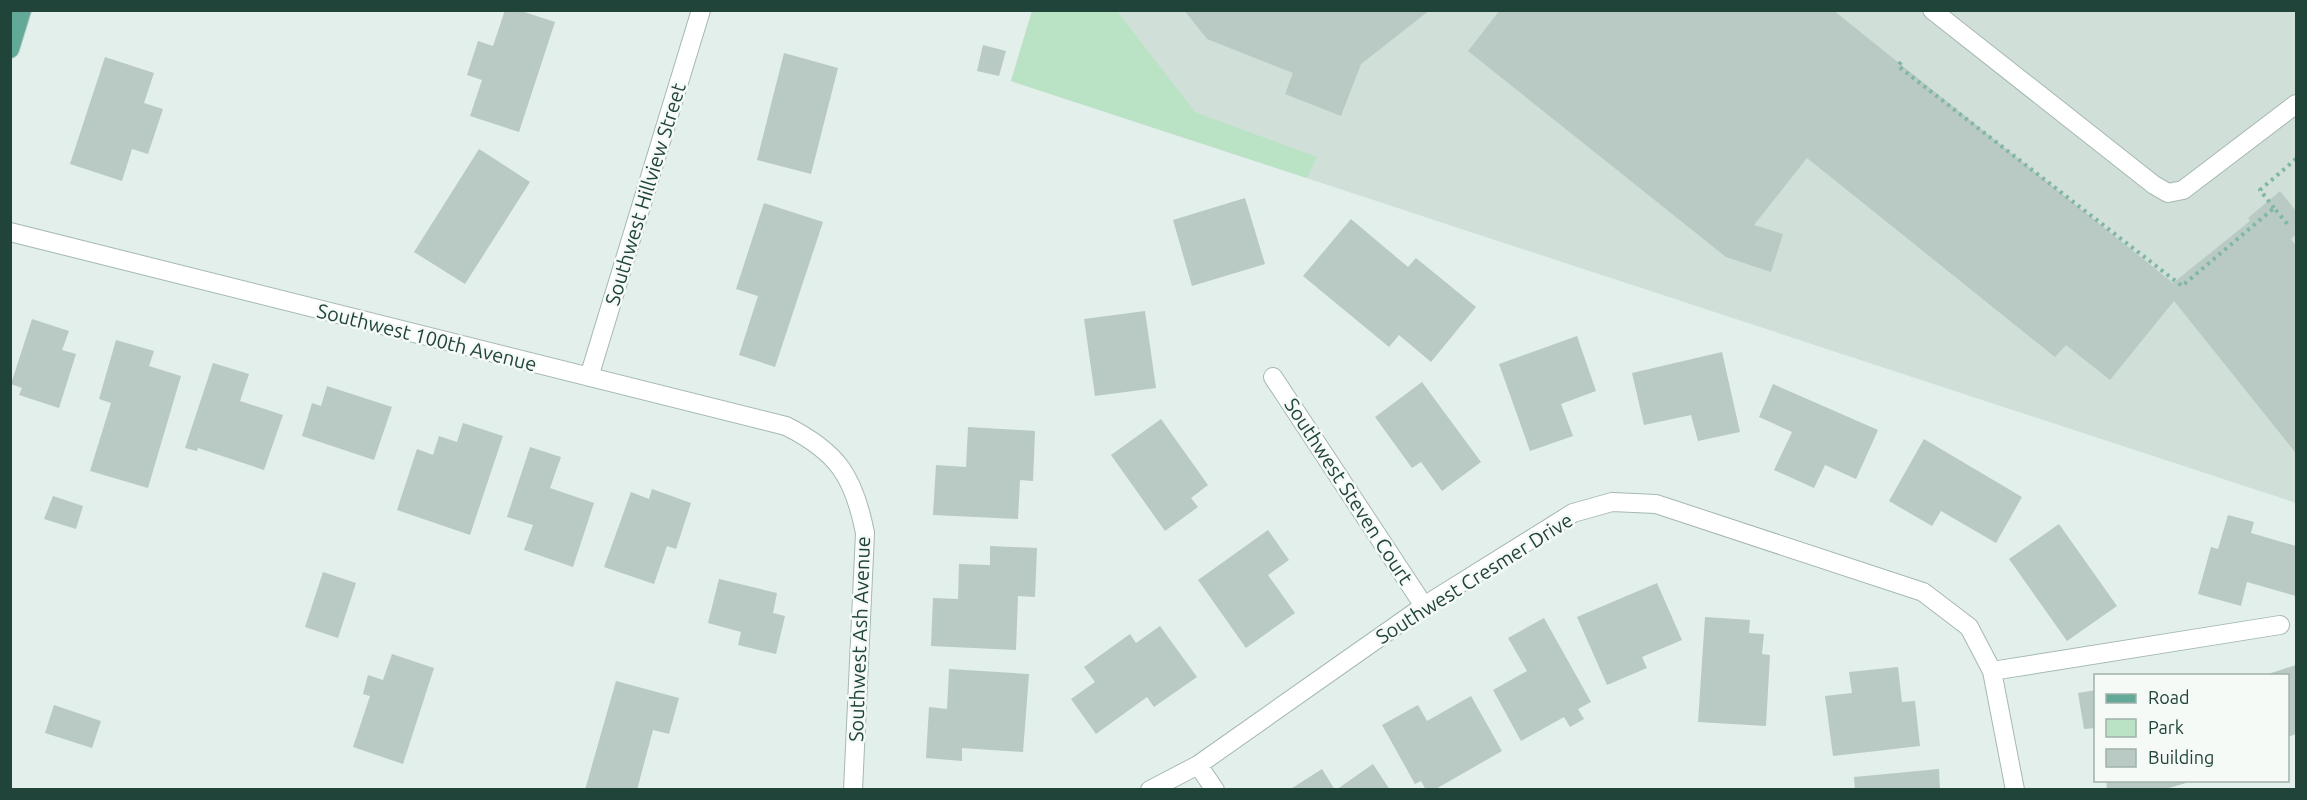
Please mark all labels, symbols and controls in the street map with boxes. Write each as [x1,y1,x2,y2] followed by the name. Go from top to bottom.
[600,80,690,308] street label: Southwest Hillview Street
[315,299,539,375] street label: Southwest 100th Avenue
[1280,394,1418,589] street label: Southwest Steven Court
[1371,508,1577,648] street label: Southwest Cresmer Drive
[844,536,874,742] street label: Southwest Ash Avenue
[2094,674,2289,782] legend
[2148,687,2190,707] text: Road
[2148,717,2184,737] text: Park
[2148,747,2214,767] text: Building

